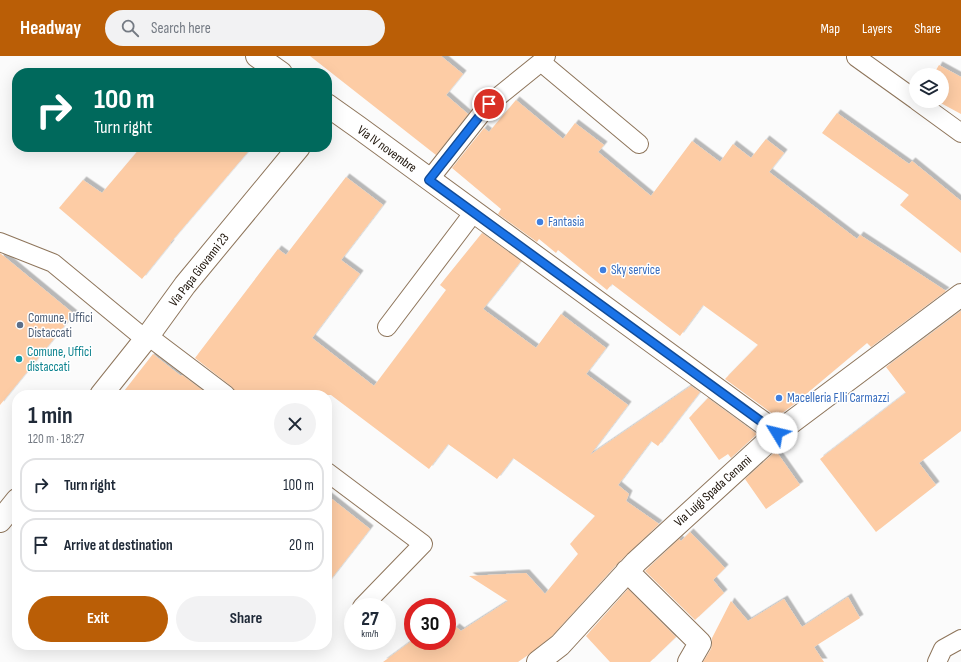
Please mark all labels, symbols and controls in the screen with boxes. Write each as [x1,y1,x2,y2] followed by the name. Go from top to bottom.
[105,10,385,46] search box
[20,17,81,40] text: Headway
[119,17,141,39] icon: search
[151,19,211,38] text: Search here
[820,20,840,37] text: Map
[862,20,892,37] text: Layers
[914,20,941,37] text: Share
[909,68,949,108] map controls
[909,68,949,108] button: layers
[94,83,155,116] text: 100 m
[28,84,80,136] icon: right
[472,87,506,121] pin
[478,93,500,115] icon: arrive
[94,117,152,138] text: Turn right
[354,122,420,176] street label: Via IV novembre
[548,214,584,230] place label: Fantasia
[535,217,545,227] marker: Fantasia
[165,230,233,310] street label: Via Papa Giovanni 23
[611,262,660,278] place label: Sky service
[598,265,608,275] marker: Sky service
[28,310,93,341] place label: Comune, Uffici Distaccati
[15,320,25,330] marker: Comune, Uffici Distaccati
[27,344,92,375] place label: Comune, Uffici distaccati
[14,354,24,364] marker: Comune, Uffici distaccati
[787,390,889,406] place label: Macelleria F.lli Carmazzi
[774,393,784,403] marker: Macelleria F.lli Carmazzi
[28,401,73,430] text: 1 min
[274,403,316,445] button: close
[756,412,798,454] position arrow
[28,431,84,447] text: 120 m · 18:27
[671,452,755,530] street label: Via Luigi Spada Cenami
[30,474,52,496] icon: right
[64,476,116,495] text: Turn right
[283,476,314,495] text: 100 m
[30,534,52,556] icon: arrive
[64,536,173,555] text: Arrive at destination
[289,536,314,555] text: 20 m
[28,596,168,642] button: Exit
[176,596,316,642] button: Share
[404,598,456,650] speed limit sign: 30
[361,607,379,631] text: 27
[361,628,379,640] text: km/h

